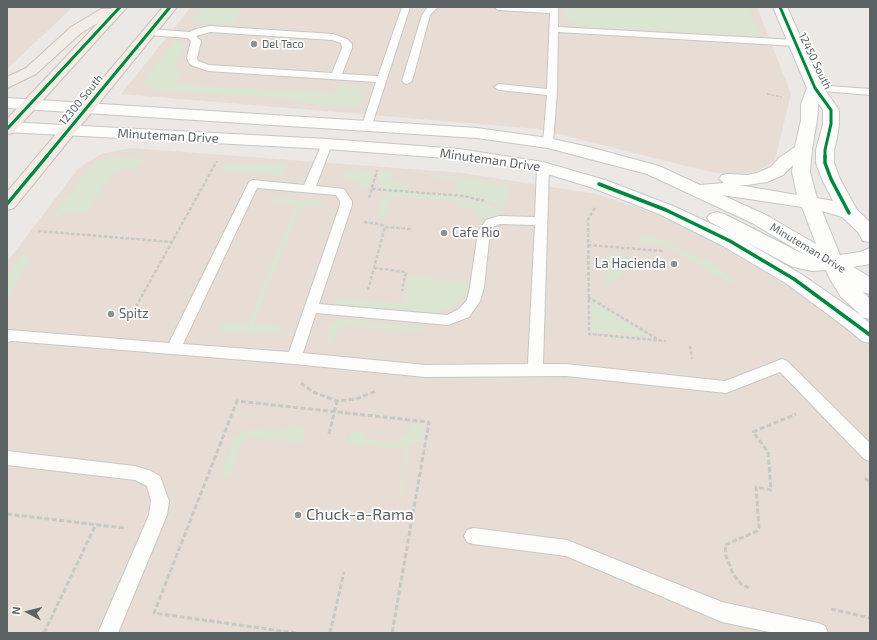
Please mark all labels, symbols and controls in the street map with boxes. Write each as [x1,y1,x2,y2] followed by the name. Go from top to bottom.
[796,30,834,92] street label: 12450 South
[262,37,304,51] place label: Del Taco
[249,39,259,49] marker: Del Taco
[56,72,106,128] street label: 12300 South
[117,126,219,146] street label: Minuteman Drive
[439,145,541,175] street label: Minuteman Drive
[768,220,848,276] street label: Minuteman Drive
[452,225,500,241] place label: Cafe Rio
[439,228,449,238] marker: Cafe Rio
[595,256,666,272] place label: La Hacienda
[669,259,679,269] marker: La Hacienda
[119,306,149,322] place label: Spitz
[106,309,116,319] marker: Spitz
[306,505,414,525] place label: Chuck-a-Rama
[293,510,303,520] marker: Chuck-a-Rama
[8,592,48,632] north arrow
[9,606,23,615] text: N

